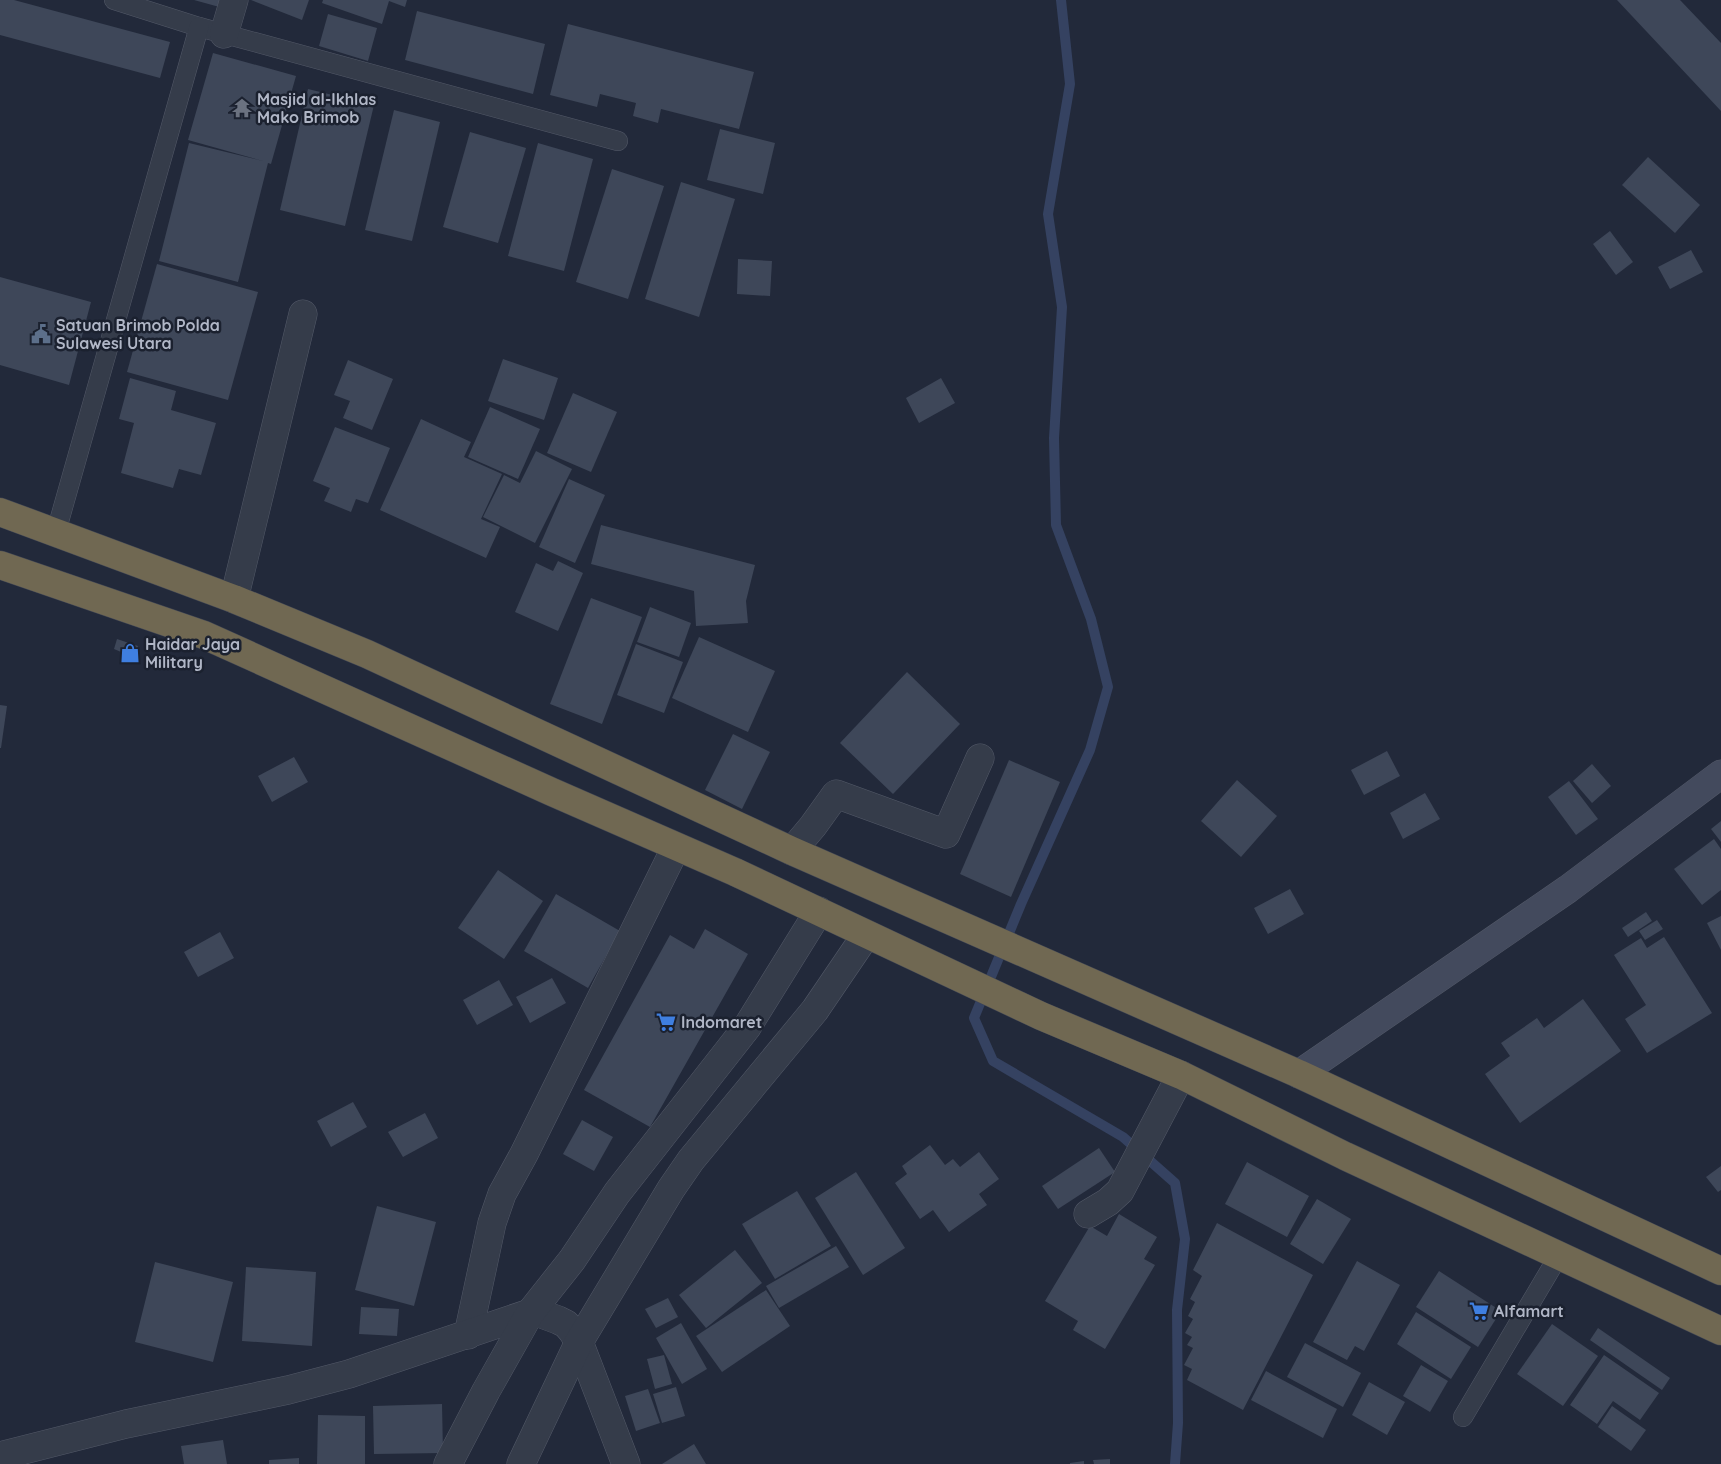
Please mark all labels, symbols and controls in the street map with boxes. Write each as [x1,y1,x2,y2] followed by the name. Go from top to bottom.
[257,89,376,127] place label: Masjid al-Ikhlas Mako Brimob
[231,97,253,119] temple icon: Masjid al-Ikhlas Mako Brimob
[56,315,220,353] place label: Satuan Brimob Polda Sulawesi Utara
[30,323,52,345] public building icon: Satuan Brimob Polda Sulawesi Utara
[145,634,240,672] place label: Haidar Jaya Military
[119,642,141,664] shop icon: Haidar Jaya Military
[655,1011,677,1033] supermarket icon: Indomaret
[681,1012,762,1032] place label: Indomaret
[1468,1300,1490,1322] supermarket icon: Alfamart
[1494,1301,1564,1321] place label: Alfamart

